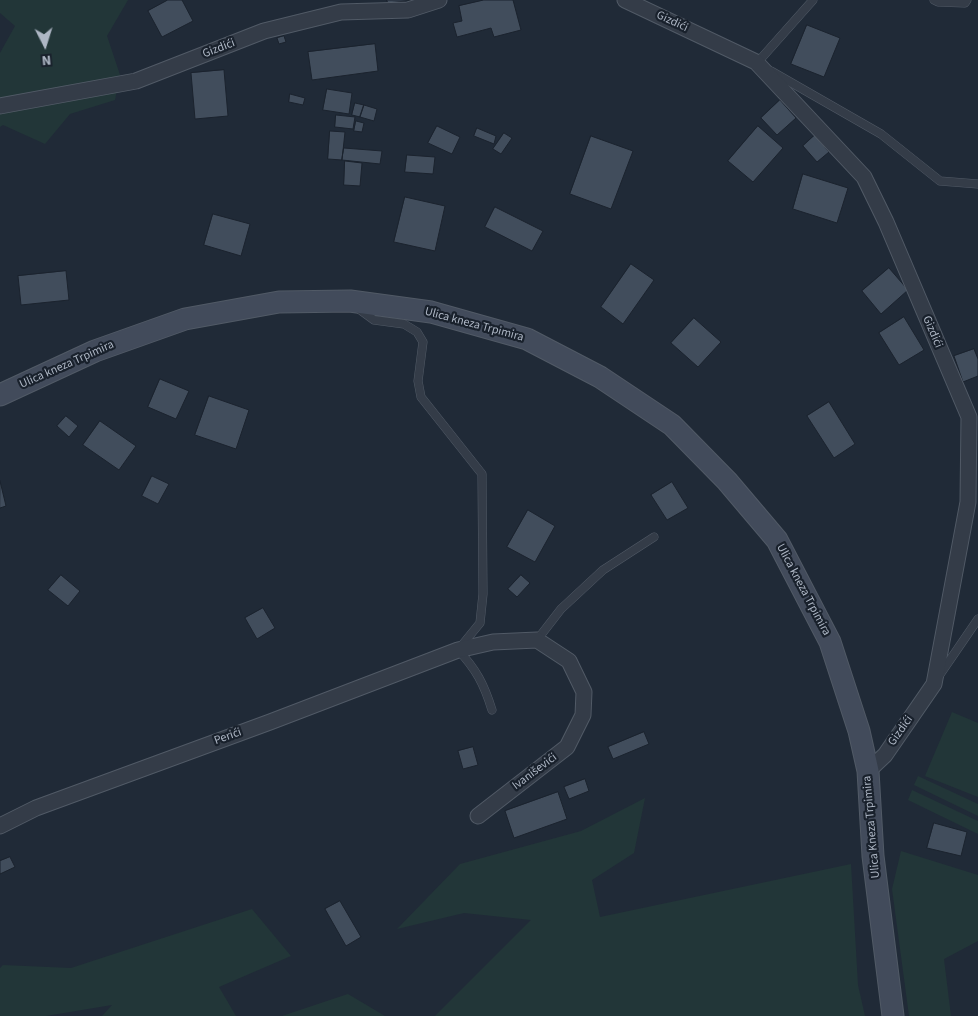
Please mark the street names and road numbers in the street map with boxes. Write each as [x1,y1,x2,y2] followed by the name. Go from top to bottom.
[654,8,690,36] street label: Gizdići
[201,36,237,62] street label: Gizdići
[423,305,525,345] street label: Ulica kneza Trpimira
[919,314,945,350] street label: Gizdići
[18,338,116,392] street label: Ulica kneza Trpimira
[773,542,833,638] street label: Ulica kneza Trpimira
[886,713,916,749] street label: Gizdići
[212,725,244,749] street label: Perići
[510,751,560,793] street label: Ivaniševići
[860,775,884,879] street label: Ulica Kneza Trpimira

